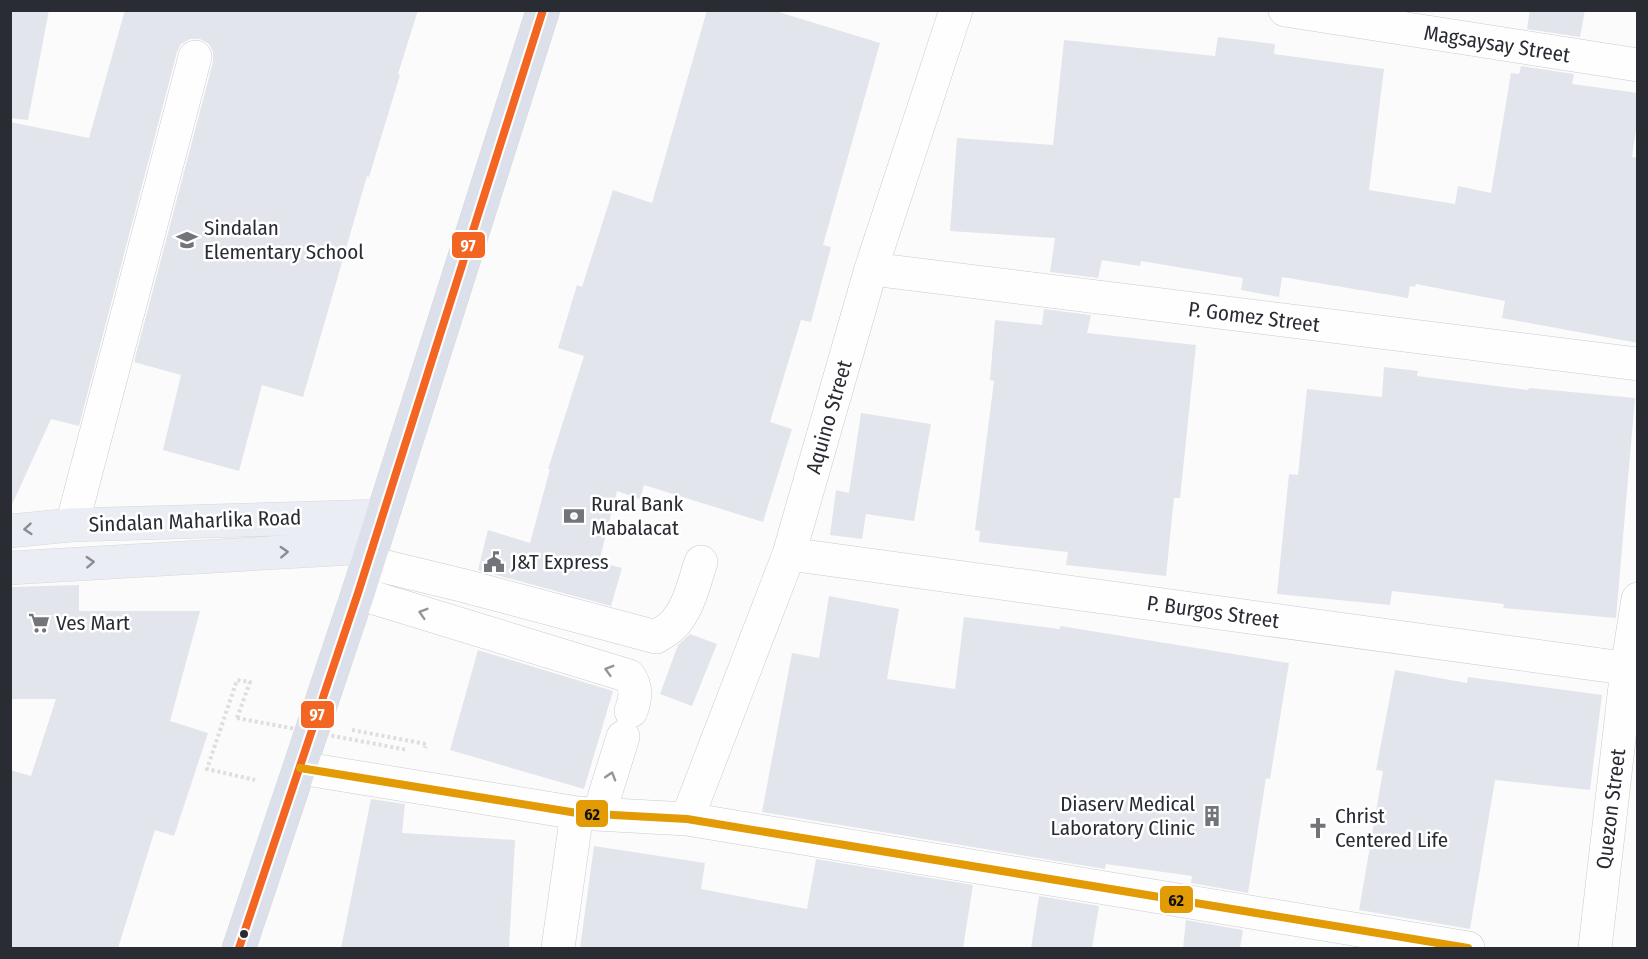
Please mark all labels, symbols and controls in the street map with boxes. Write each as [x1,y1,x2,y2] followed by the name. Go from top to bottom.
[1422,20,1572,68] street label: Magsaysay Street
[204,215,364,265] place label: Sindalan Elementary School
[175,228,199,252] school or university icon: Sindalan Elementary School
[451,231,486,259] line badge: 97
[461,236,476,255] text: 97
[1187,296,1321,338] street label: P. Gomez Street
[800,357,858,477] street label: Aquino Street
[591,491,684,541] place label: Rural Bank Mabalacat
[88,504,302,538] street label: Sindalan Maharlika Road
[562,504,586,528] bank icon: Rural Bank Mabalacat
[24,522,33,535] one-way arrow
[280,545,289,558] one-way arrow
[511,549,609,575] place label: J&T Express
[482,550,506,574] public building icon: J&T Express
[85,556,94,569] one-way arrow
[1145,590,1281,634] street label: P. Burgos Street
[418,608,429,620] one-way arrow
[56,610,130,636] place label: Ves Mart
[27,611,51,635] supermarket icon: Ves Mart
[605,665,615,677] one-way arrow
[300,700,335,729] line badge: 97
[310,705,325,724] text: 97
[1591,747,1631,871] street label: Quezon Street
[604,771,616,781] one-way arrow
[1050,791,1195,841] place label: Diaserv Medical Laboratory Clinic
[575,799,609,828] line badge: 62
[1335,803,1448,853] place label: Christ Centered Life
[1200,804,1224,828] building icon: Diaserv Medical Laboratory Clinic
[584,805,600,824] text: 62
[1306,816,1330,840] church icon: Christ Centered Life
[1159,885,1194,914] line badge: 62
[1168,891,1184,910] text: 62
[238,928,250,940] unlabelled marker

